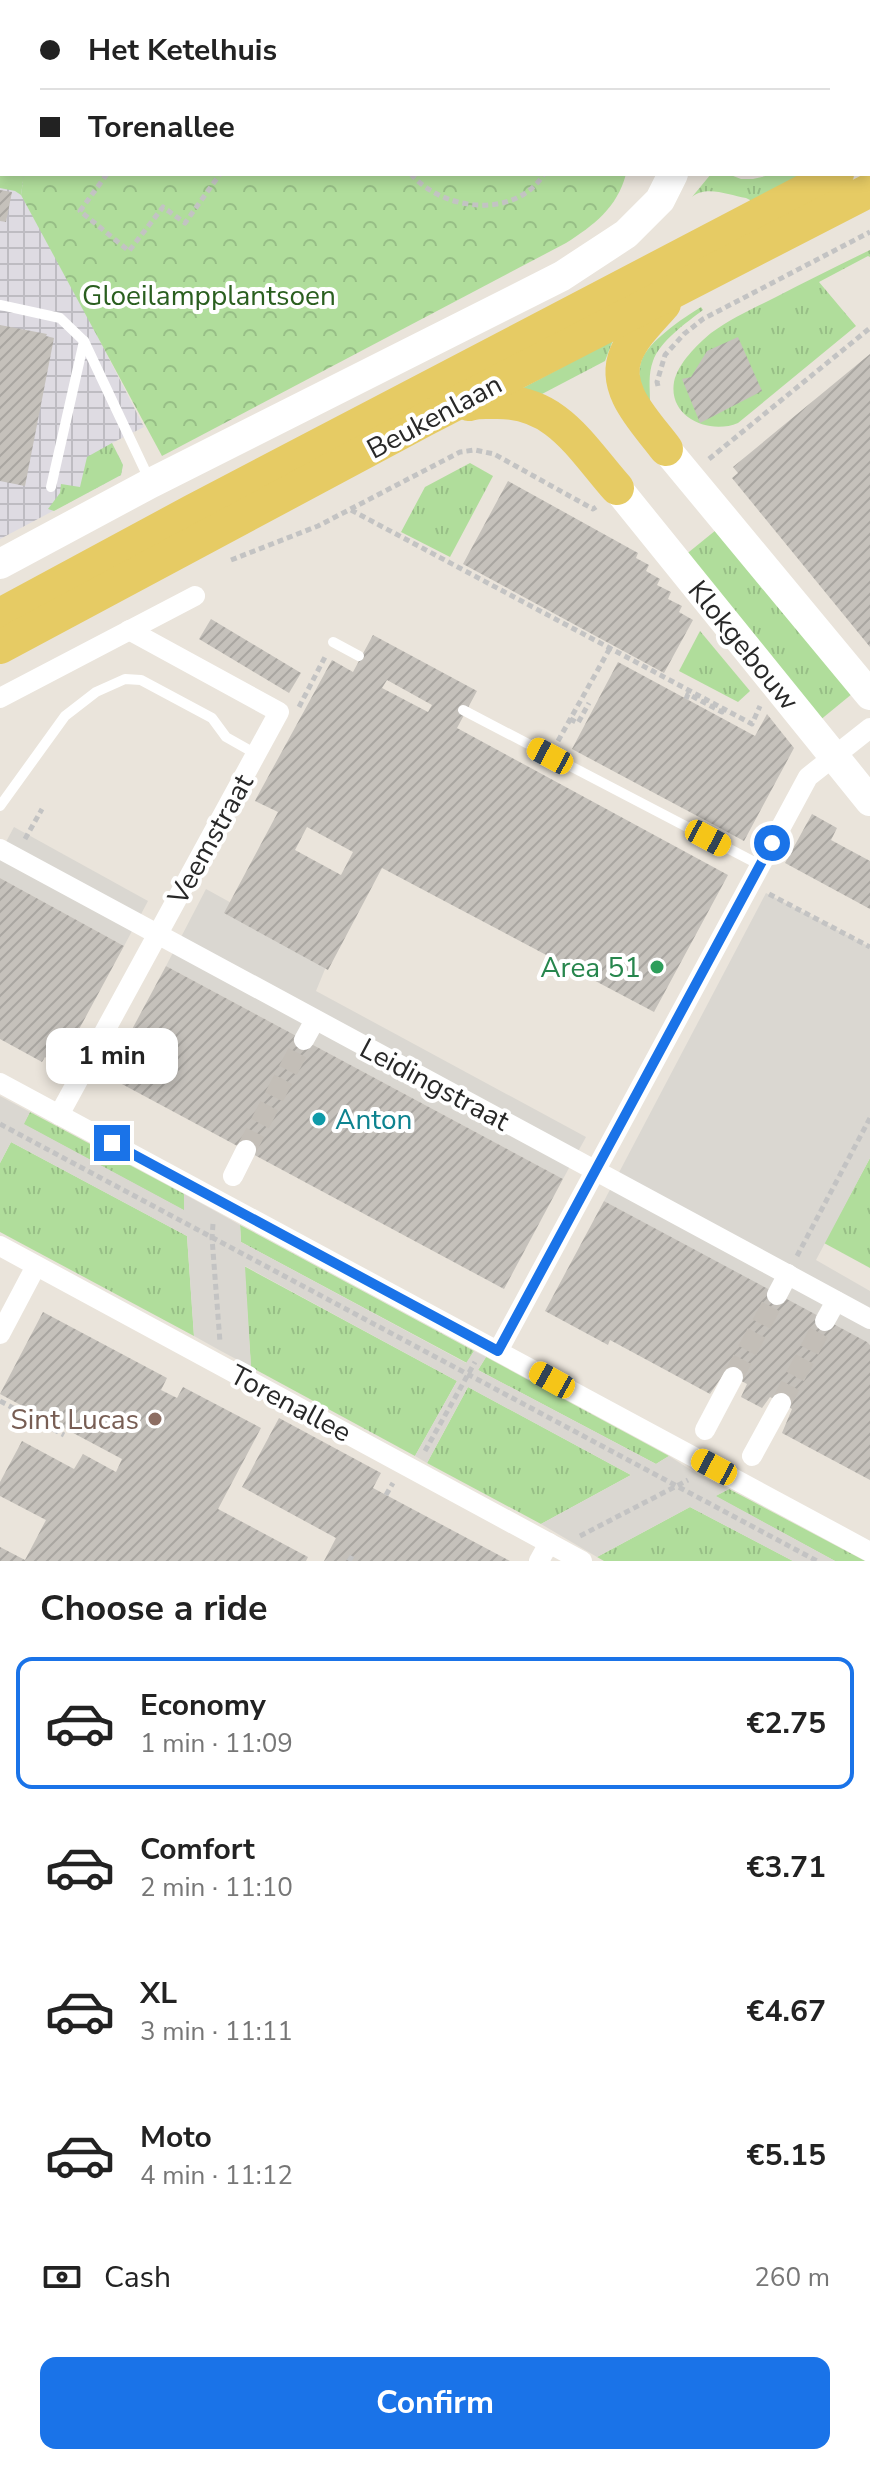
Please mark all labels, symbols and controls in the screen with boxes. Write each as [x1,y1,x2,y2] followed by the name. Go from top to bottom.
[88,30,277,71] text: Het Ketelhuis
[88,107,235,148] text: Torenallee
[82,277,336,315] park label: Gloeilampplantsoen
[360,365,509,468] street label: Beukenlaan
[679,573,807,719] street label: Klokgebouw
[523,734,577,778] car
[159,767,262,913] street label: Veemstraat
[681,816,735,860] car
[754,825,790,861] route start
[540,949,641,987] place label: Area 51
[648,958,666,976] marker: Area 51
[46,1027,178,1083] callout: 1 min
[353,1030,516,1140] street label: Leidingstraat
[78,1038,146,1073] text: 1 min
[335,1101,412,1139] place label: Anton
[310,1110,328,1128] marker: Anton
[94,1125,130,1161] route end
[223,1356,358,1452] street label: Torenallee
[525,1358,579,1402] car
[11,1401,139,1439] place label: Sint Lucas
[146,1410,164,1428] marker: Sint Lucas
[687,1445,741,1489] car
[40,1584,268,1633] text: Choose a ride
[140,1685,266,1726] text: Economy
[44,1687,116,1759] icon: car
[747,1703,826,1744] text: €2.75
[140,1726,293,1761] text: 1 min · 11:09
[140,1829,255,1870] text: Comfort
[44,1831,116,1903] icon: car
[747,1847,826,1888] text: €3.71
[140,1870,293,1905] text: 2 min · 11:10
[140,1973,177,2014] text: XL
[44,1975,116,2047] icon: car
[747,1991,826,2032] text: €4.67
[140,2014,293,2049] text: 3 min · 11:11
[140,2117,212,2158] text: Moto
[44,2119,116,2191] icon: car
[747,2135,826,2176] text: €5.15
[140,2158,293,2193] text: 4 min · 11:12
[40,2255,84,2299] icon: cash
[104,2257,171,2298] text: Cash
[754,2260,830,2295] text: 260 m
[40,2357,830,2449] button: Confirm

